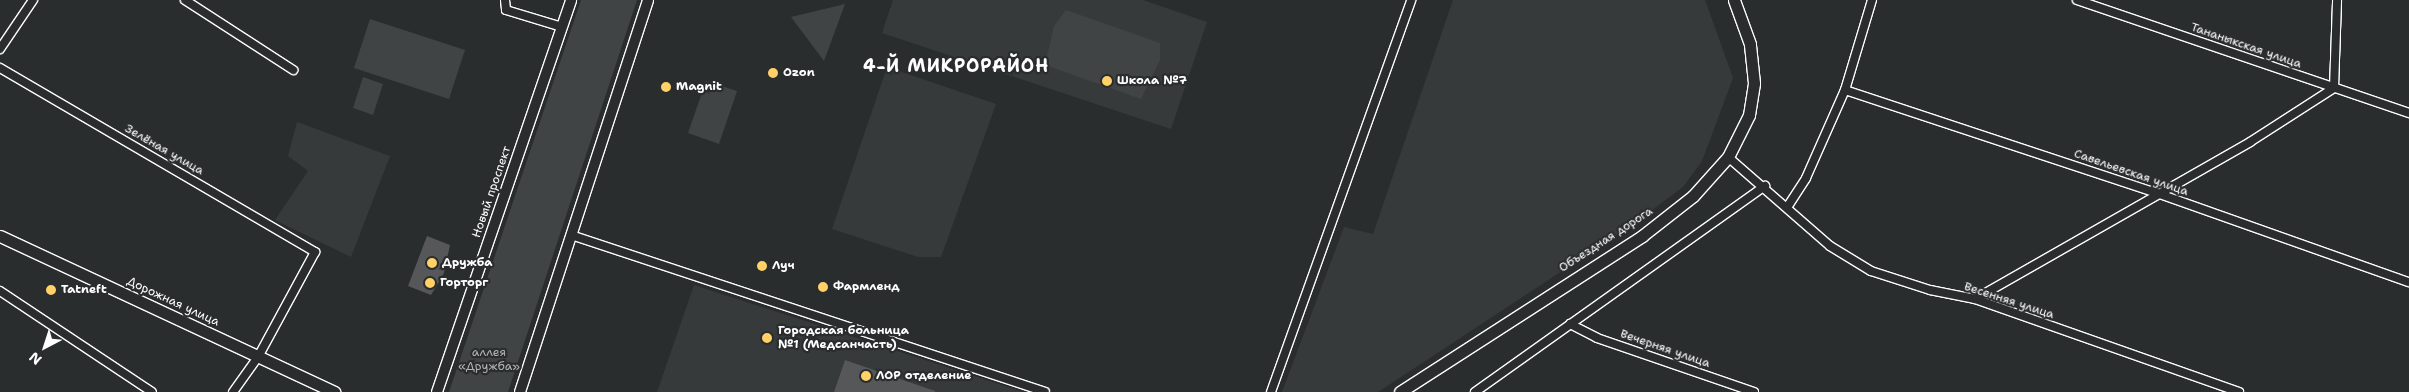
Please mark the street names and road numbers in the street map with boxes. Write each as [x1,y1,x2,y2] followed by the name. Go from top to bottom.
[2189,20,2303,72] street label: Тананыкская улица
[122,122,206,178] street label: Зелёная улица
[470,144,514,240] street label: Новый проспект
[2072,147,2190,199] street label: Савельевская улица
[1557,204,1655,276] street label: Объездная дорога
[124,274,222,330] street label: Дорожная улица
[1962,280,2056,322] street label: Весенняя улица
[1618,327,1712,371] street label: Вечерняя улица

